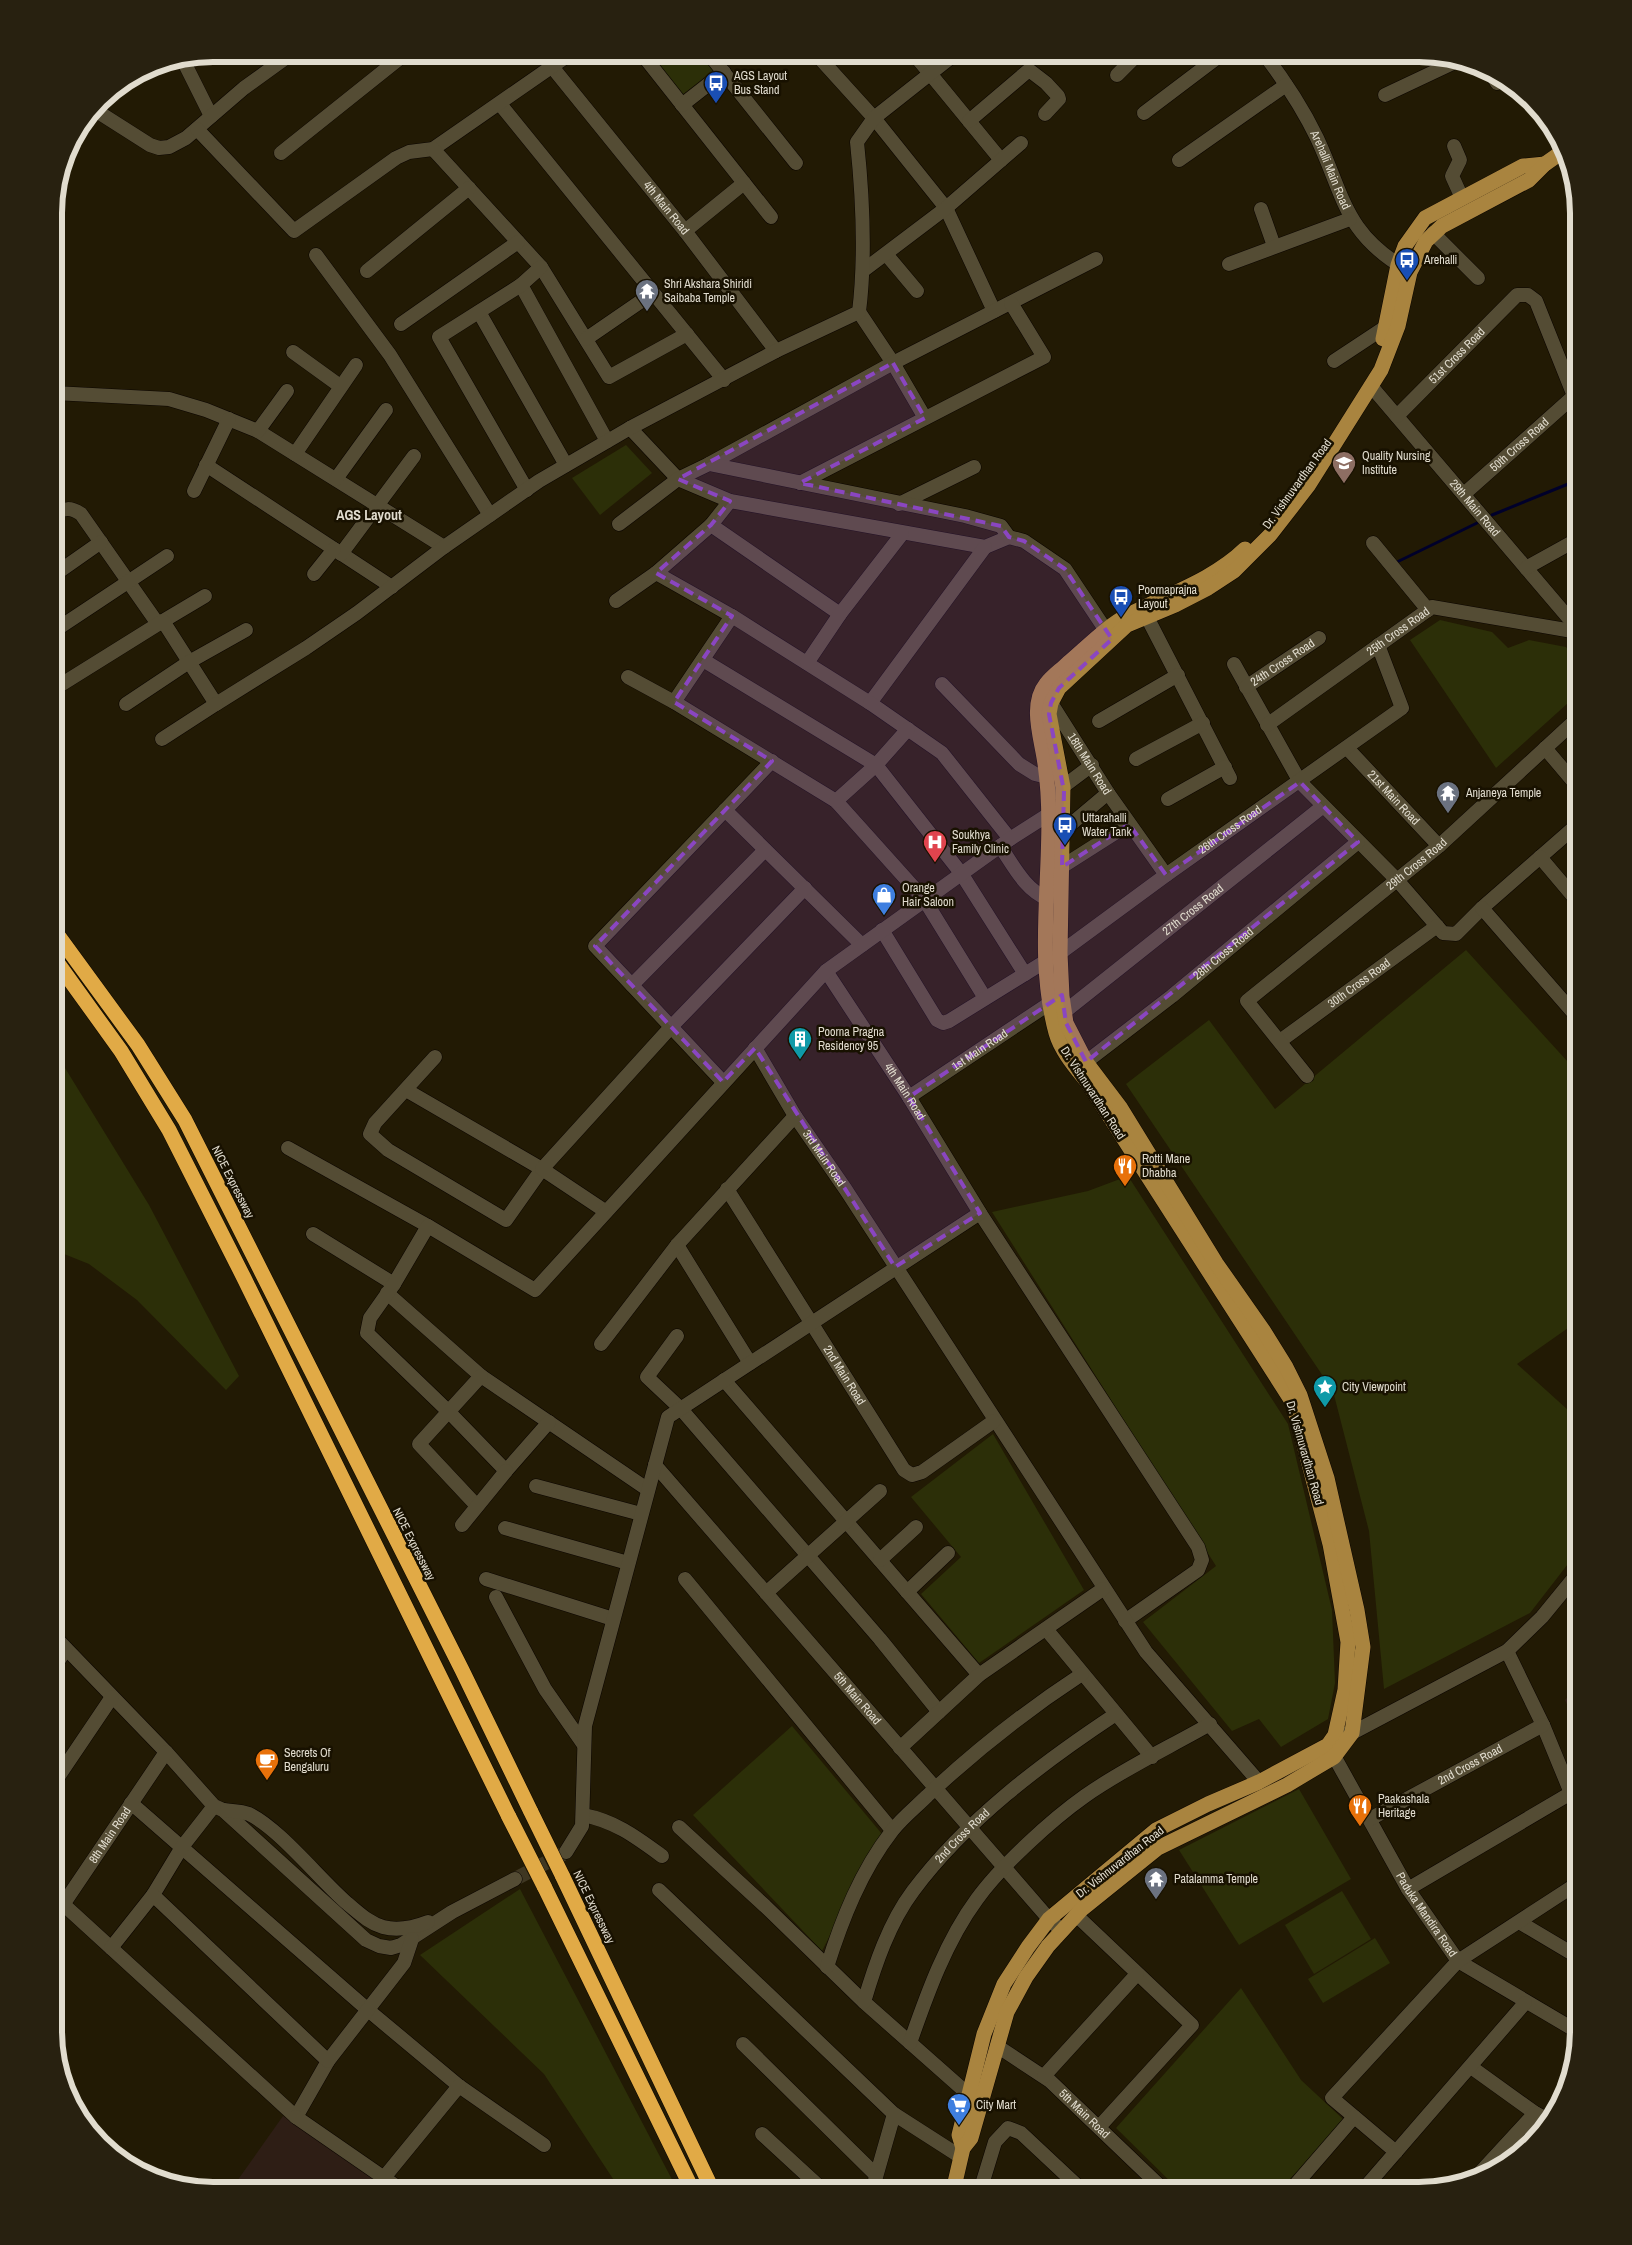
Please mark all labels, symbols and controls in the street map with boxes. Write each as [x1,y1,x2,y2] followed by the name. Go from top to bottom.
[733,68,787,98] place label: AGS Layout Bus Stand
[703,70,729,104] bus stop icon: AGS Layout Bus Stand
[1306,127,1354,212] street label: Arehalli Main Road
[640,178,693,238] street label: 4th Main Road
[1394,247,1420,281] bus stop icon: Arehalli
[1423,252,1457,268] place label: Arehalli
[664,276,752,306] place label: Shri Akshara Shiridi Saibaba Temple
[634,278,660,312] temple icon: Shri Akshara Shiridi Saibaba Temple
[1425,324,1488,387] street label: 51st Cross Road
[1486,414,1552,475] street label: 50th Cross Road
[1259,436,1335,532] street label: Dr. Vishnuvardhan Road
[1362,448,1431,478] place label: Quality Nursing Institute
[1331,450,1357,484] school or university icon: Quality Nursing Institute
[1446,476,1504,540] street label: 29th Main Road
[336,506,402,524] district label: AGS Layout
[1138,582,1198,612] place label: Poornaprajna Layout
[1108,584,1134,618] bus stop icon: Poornaprajna Layout
[1363,603,1433,659] street label: 25th Cross Road
[1247,635,1318,690] street label: 24th Cross Road
[1064,730,1115,798] street label: 18th Main Road
[1364,767,1423,828] street label: 21st Main Road
[1435,780,1461,814] temple icon: Anjaneya Temple
[1465,785,1541,801] place label: Anjaneya Temple
[1195,802,1265,858] street label: 26th Cross Road
[1082,810,1132,840] place label: Uttarahalli Water Tank
[1052,812,1078,846] bus stop icon: Uttarahalli Water Tank
[952,827,1009,857] place label: Soukhya Family Clinic
[922,829,948,863] hospital icon: Soukhya Family Clinic
[1383,835,1450,894] street label: 29th Cross Road
[902,880,954,910] place label: Orange Hair Saloon
[1159,880,1227,939] street label: 27th Cross Road
[871,882,897,916] shop icon: Orange Hair Saloon
[1190,924,1257,983] street label: 28th Cross Road
[1324,955,1394,1011] street label: 30th Cross Road
[818,1024,885,1054] place label: Poorna Pragna Residency 95
[949,1025,1011,1074] street label: 1st Main Road
[787,1026,813,1060] building icon: Poorna Pragna Residency 95
[1057,1044,1129,1142] street label: Dr. Vishnuvardhan Road
[881,1060,929,1123] street label: 4th Main Road
[799,1127,849,1189] street label: 3rd Main Road
[208,1143,258,1221] street label: NICE Expressway
[1142,1151,1190,1181] place label: Rotti Mane Dhabha
[1112,1153,1138,1187] restaurant icon: Rotti Mane Dhabha
[820,1342,869,1408] street label: 2nd Main Road
[1312,1374,1338,1408] place icon: City Viewpoint
[1342,1379,1406,1395] place label: City Viewpoint
[1282,1399,1328,1507] street label: Dr. Vishnuvardhan Road
[389,1505,439,1583] street label: NICE Expressway
[830,1669,885,1728] street label: 5th Main Road
[1435,1741,1505,1789] street label: 2nd Cross Road
[284,1745,331,1775] place label: Secrets Of Bengaluru
[254,1747,280,1781] cafe icon: Secrets Of Bengaluru
[1378,1791,1430,1821] place label: Paakashala Heritage
[1347,1793,1373,1827] restaurant icon: Paakashala Heritage
[85,1804,135,1866] street label: 8th Main Road
[931,1805,993,1867] street label: 2nd Cross Road
[1073,1823,1167,1901] street label: Dr. Vishnuvardhan Road
[1143,1866,1169,1900] temple icon: Patalamma Temple
[569,1868,619,1946] street label: NICE Expressway
[1392,1870,1461,1960] street label: Paduka Mandira Road
[1174,1871,1258,1887] place label: Patalamma Temple
[1055,2086,1113,2142] street label: 5th Main Road
[946,2092,972,2126] supermarket icon: City Mart
[976,2097,1016,2113] place label: City Mart

